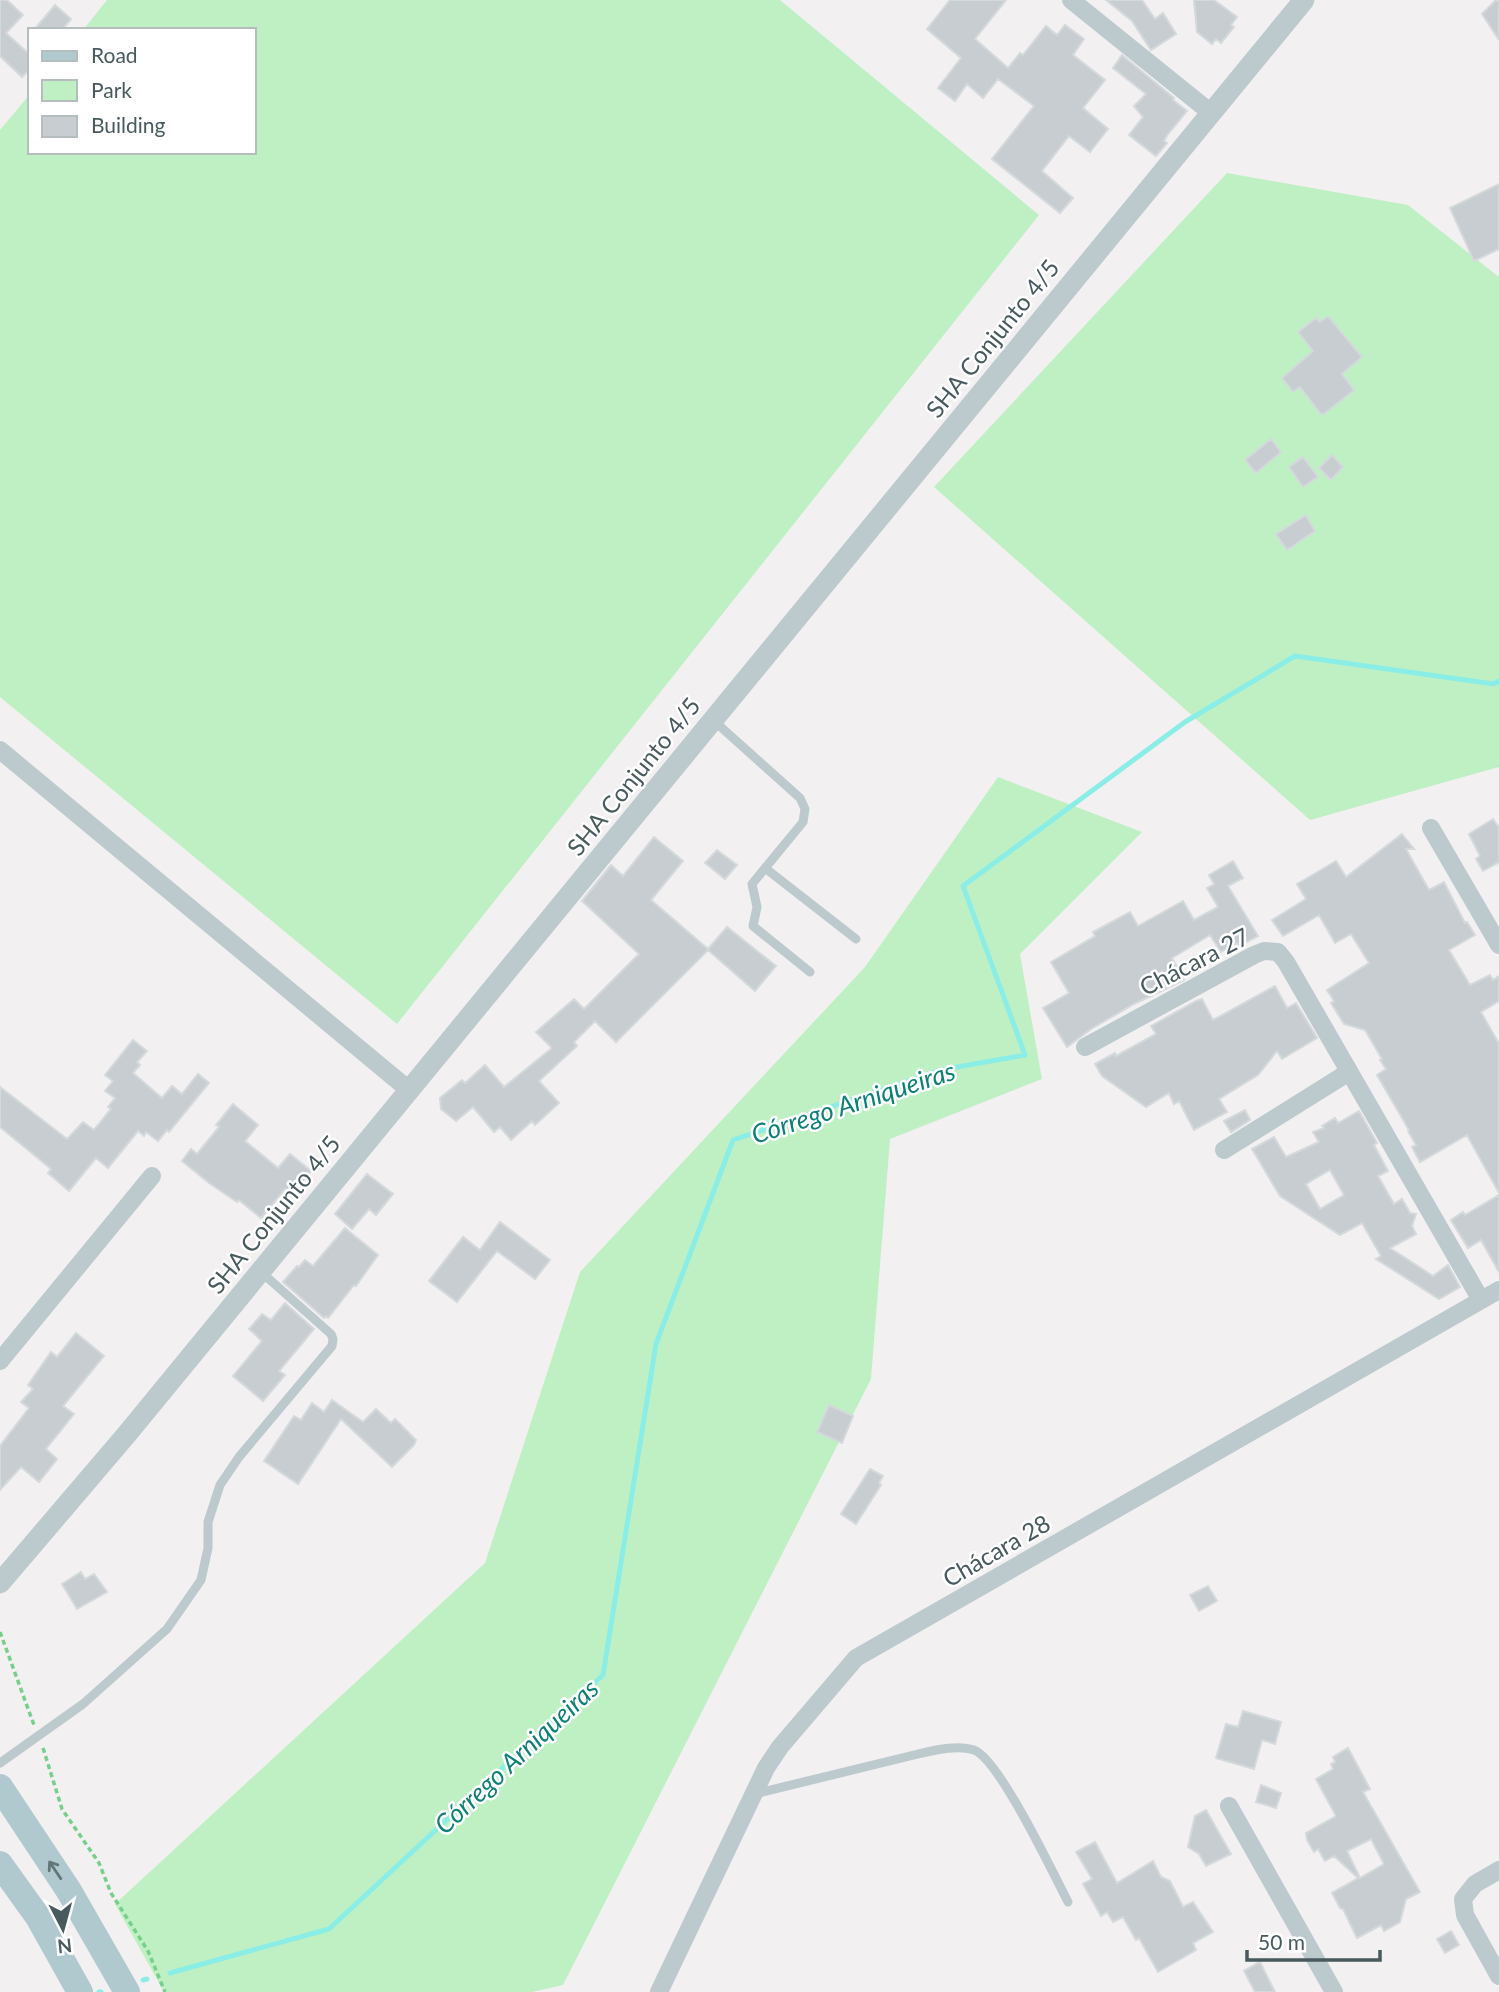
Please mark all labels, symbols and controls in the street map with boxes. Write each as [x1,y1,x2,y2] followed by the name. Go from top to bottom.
[28,28,256,154] legend
[91,42,138,67] text: Road
[91,77,132,102] text: Park
[91,112,166,137] text: Building
[919,253,1065,423] street label: SHA Conjunto 4/5
[560,691,706,861] street label: SHA Conjunto 4/5
[1134,921,1254,1001] street label: Chácara 27
[747,1054,959,1150] water label: Córrego Arniqueiras
[200,1129,346,1299] street label: SHA Conjunto 4/5
[937,1508,1055,1592] street label: Chácara 28
[427,1672,605,1840] water label: Córrego Arniqueiras
[48,1861,63,1880] one-way arrow
[28,1894,98,1964] north arrow
[1247,1918,1380,1962] scale bar
[1258,1929,1305,1954] text: 50 m
[56,1934,73,1959] text: N

